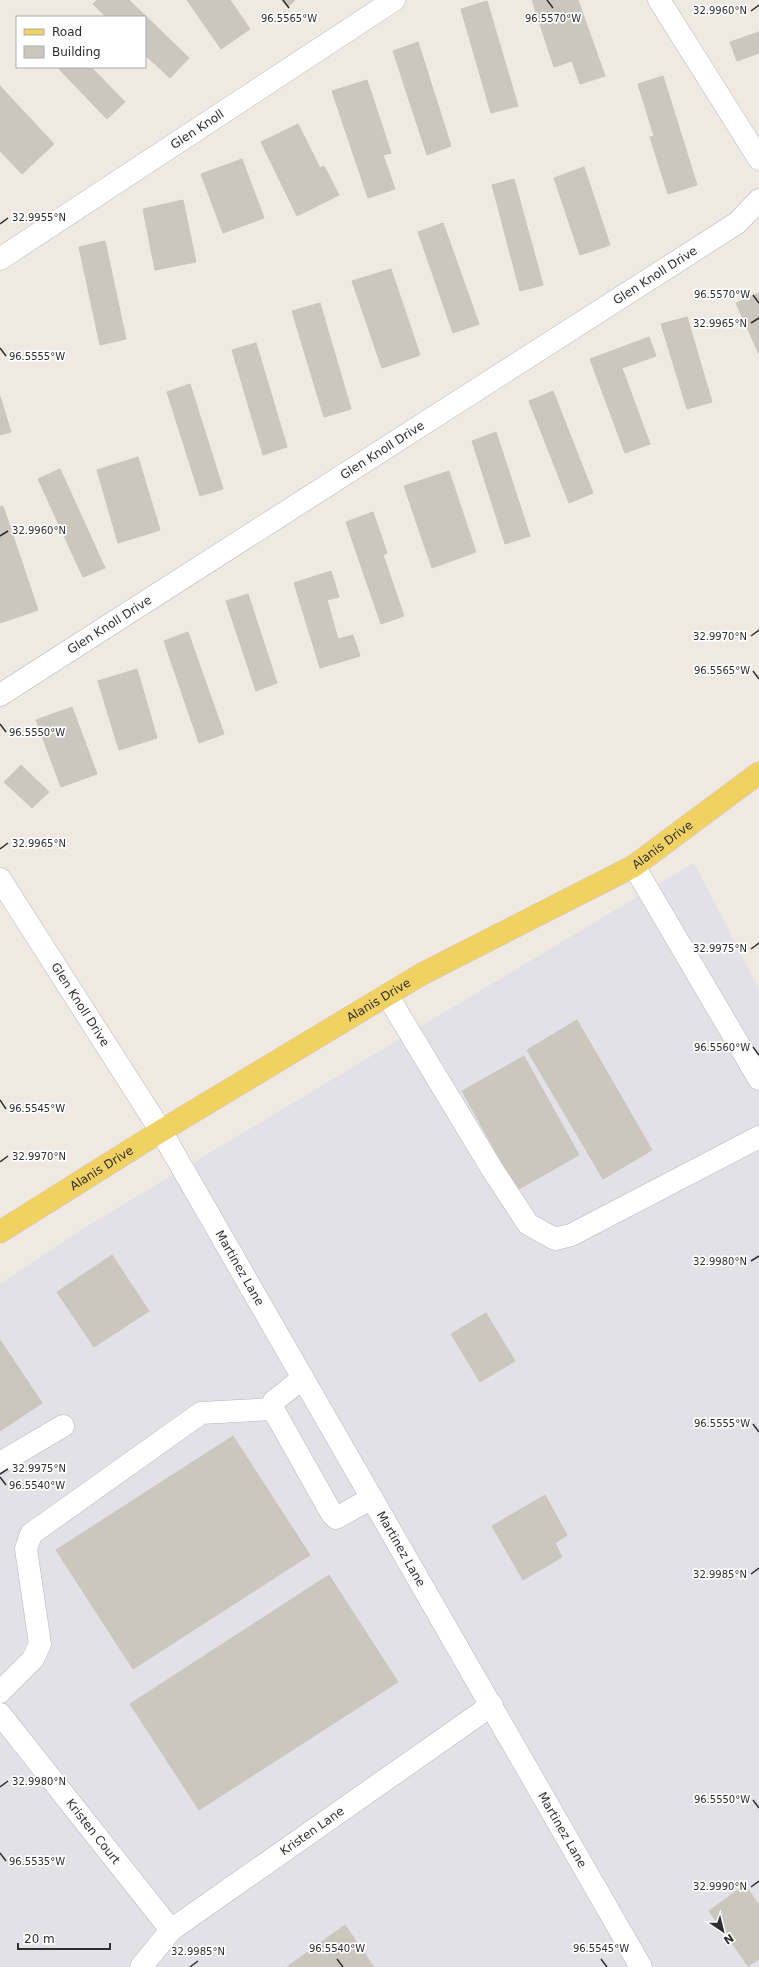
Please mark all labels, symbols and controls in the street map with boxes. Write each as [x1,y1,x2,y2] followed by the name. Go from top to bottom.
[693,5,747,16] text: 32.9960°N
[261,13,317,24] text: 96.5565°W
[525,13,581,24] text: 96.5570°W
[16,16,146,68] legend
[52,25,82,39] text: Road
[52,45,101,59] text: Building
[168,107,227,152] street label: Glen Knoll
[12,212,66,223] text: 32.9955°N
[611,243,700,307] street label: Glen Knoll Drive
[694,289,750,300] text: 96.5570°W
[693,318,747,329] text: 32.9965°N
[9,351,65,362] text: 96.5555°W
[338,418,427,482] street label: Glen Knoll Drive
[12,525,66,536] text: 32.9960°N
[65,593,154,657] street label: Glen Knoll Drive
[693,631,747,642] text: 32.9970°N
[694,665,750,676] text: 96.5565°W
[9,727,65,738] text: 96.5550°W
[629,818,695,872] street label: Alanis Drive
[12,838,66,849] text: 32.9965°N
[693,943,747,954] text: 32.9975°N
[48,960,112,1049] street label: Glen Knoll Drive
[344,976,413,1025] street label: Alanis Drive
[694,1042,750,1053] text: 96.5560°W
[9,1103,65,1114] text: 96.5545°W
[67,1143,136,1193] street label: Alanis Drive
[12,1151,66,1162] text: 32.9970°N
[212,1228,267,1308] street label: Martinez Lane
[693,1256,747,1267] text: 32.9980°N
[694,1418,750,1429] text: 96.5555°W
[12,1463,66,1474] text: 32.9975°N
[9,1480,65,1491] text: 96.5540°W
[374,1509,428,1589] street label: Martinez Lane
[693,1569,747,1580] text: 32.9985°N
[12,1776,66,1787] text: 32.9980°N
[535,1790,590,1870] street label: Martinez Lane
[694,1794,750,1805] text: 96.5550°W
[63,1796,123,1867] street label: Kristen Court
[277,1804,347,1858] street label: Kristen Lane
[9,1856,65,1867] text: 96.5535°W
[693,1881,747,1892] text: 32.9990°N
[703,1911,743,1951] north arrow
[18,1925,110,1951] scale bar
[721,1931,736,1947] text: N
[24,1932,55,1946] text: 20 m
[309,1943,365,1954] text: 96.5540°W
[573,1943,629,1954] text: 96.5545°W
[171,1946,225,1957] text: 32.9985°N

